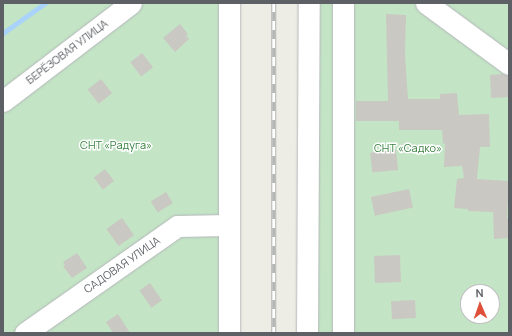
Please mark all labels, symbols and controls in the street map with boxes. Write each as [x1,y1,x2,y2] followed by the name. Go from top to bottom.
[23,17,111,87] street label: БЕРЁЗОВАЯ УЛИЦА
[80,138,152,152] park label: СНТ «Радуга»
[374,141,442,155] park label: СНТ «Садко»
[81,234,163,296] street label: САДОВАЯ УЛИЦА
[460,284,500,324] north arrow
[475,285,484,300] text: N

